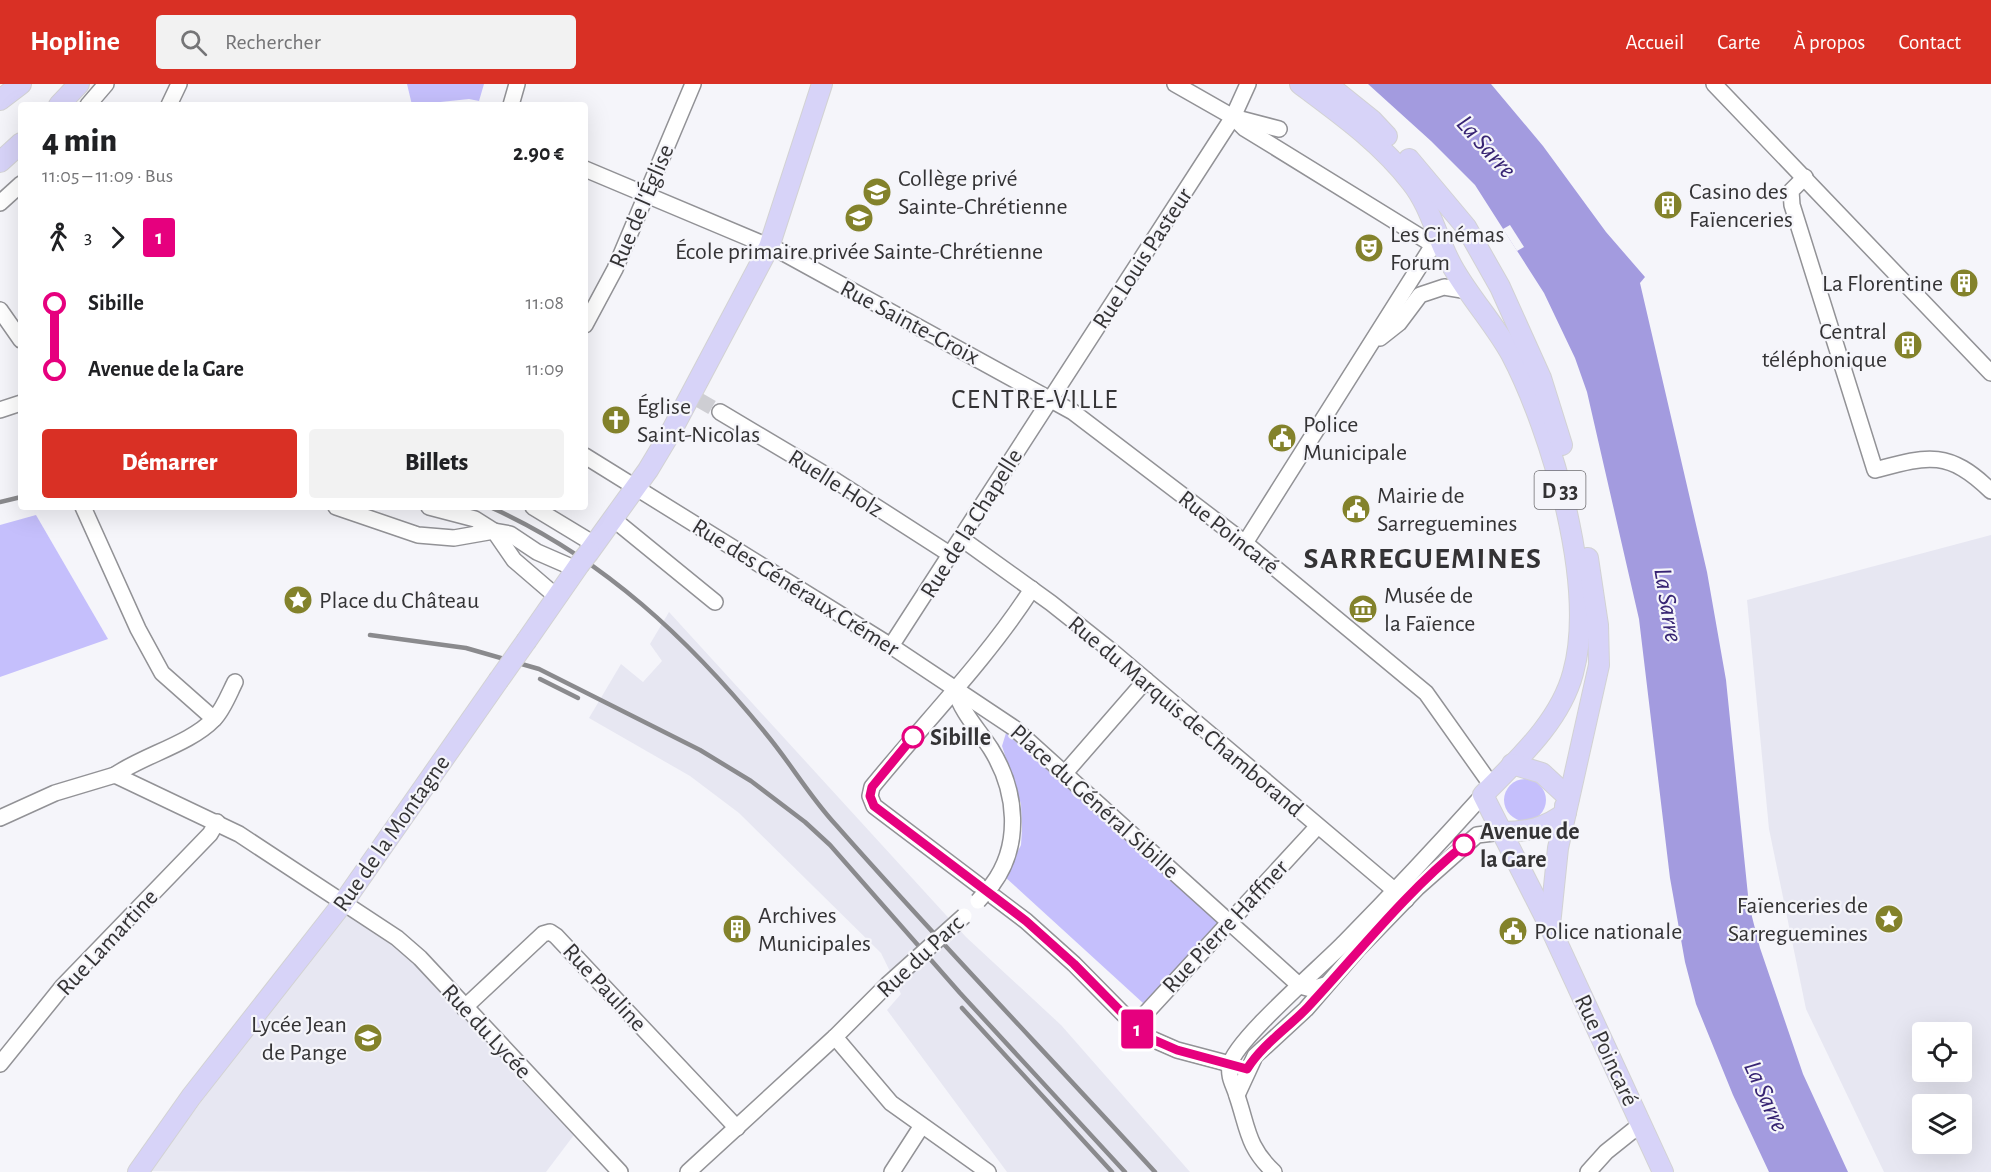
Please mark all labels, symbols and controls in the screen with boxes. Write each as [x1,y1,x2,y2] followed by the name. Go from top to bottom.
[156,15,576,69] search box
[177,26,210,59] icon: search
[30,28,120,56] text: Hopline
[225,31,321,53] text: Rechercher
[1626,32,1684,53] text: Accueil
[1717,32,1760,53] text: Carte
[1793,32,1865,53] text: À propos
[1898,32,1961,53] text: Contact
[1452,110,1521,183] water label: La Sarre
[42,125,117,158] text: 4 min
[603,140,679,272] street label: Rue de l'Église
[513,142,564,164] text: 2.90 €
[42,166,173,186] text: 11:05 – 11:09 · Bus
[898,167,1068,219] place label: Collège privé Sainte-Chrétienne
[861,176,893,208] school or university icon: Collège privé Sainte-Chrétienne
[1689,180,1793,232] place label: Casino des Faïenceries
[1089,184,1197,333] street label: Rue Louis Pasteur
[1652,189,1684,221] building icon: Casino des Faïenceries
[843,202,875,234] school or university icon: École primaire privée Sainte-Chrétienne
[42,221,75,254] icon: walk
[101,221,134,254] icon: forward
[1390,223,1504,275] place label: Les Cinémas Forum
[84,227,92,247] text: 3
[155,227,163,248] text: 1
[1353,232,1385,264] theatre icon: Les Cinémas Forum
[675,238,1043,264] place label: École primaire privée Sainte-Chrétienne
[1948,267,1980,299] building icon: La Florentine
[1822,272,1943,296] place label: La Florentine
[836,276,984,370] street label: Rue Sainte-Croix
[88,292,144,314] text: Sibille
[526,293,564,313] text: 11:08
[1762,320,1887,372] place label: Central téléphonique
[1892,329,1924,361] building icon: Central téléphonique
[88,358,244,380] text: Avenue de la Gare
[526,359,564,379] text: 11:09
[951,386,1119,413] district label: CENTRE-VILLE
[637,393,760,447] place label: Église Saint-Nicolas
[600,404,632,436] church icon: Église Saint-Nicolas
[1303,413,1407,465] place label: Police Municipale
[1266,422,1298,454] public building icon: Police Municipale
[42,429,297,498] button: Démarrer
[309,429,564,498] button: Billets
[784,445,887,522] street label: Ruelle Holz
[916,445,1027,602] street label: Rue de la Chapelle
[1534,471,1586,509] road number: D 33
[1377,484,1517,536] place label: Mairie de Sarreguemines
[1174,486,1283,579] street label: Rue Poincaré
[1340,493,1372,525] public building icon: Mairie de Sarreguemines
[688,514,903,661] street label: Rue des Généraux Crémer
[1304,544,1542,574] district label: SARREGUEMINES
[1649,566,1687,644] water label: La Sarre
[282,584,314,616] place icon: Place du Château
[1384,584,1475,636] place label: Musée de la Faïence
[319,589,479,613] place label: Place du Château
[1347,593,1379,625] museum icon: Musée de la Faïence
[1063,612,1307,822] street label: Rue du Marquis de Chamborand
[1005,720,1183,883] street label: Place du Général Sibille
[902,726,924,748] marker: Sibille
[930,726,991,750] place label: Sibille
[329,751,455,916] street label: Rue de la Montagne
[1480,820,1580,872] place label: Avenue de la Gare
[1453,834,1475,856] marker: Avenue de la Gare
[1158,855,1293,998] street label: Rue Pierre Haffner
[53,885,163,1000] street label: Rue Lamartine
[1728,894,1868,946] place label: Faïenceries de Sarreguemines
[1873,903,1905,935] place icon: Faïenceries de Sarreguemines
[758,904,871,956] place label: Archives Municipales
[873,911,969,1002] street label: Rue du Parc
[721,913,753,945] building icon: Archives Municipales
[1497,915,1529,947] public building icon: Police nationale
[1534,920,1682,944] place label: Police nationale
[558,939,651,1036] street label: Rue Pauline
[437,980,536,1084] street label: Rue du Lycée
[1570,991,1642,1110] street label: Rue Poincaré
[1118,1010,1156,1048] line badge: 1
[251,1013,347,1065] place label: Lycée Jean de Pange
[1133,1019,1141,1040] text: 1
[352,1022,384,1054] school or university icon: Lycée Jean de Pange
[1912,1022,1972,1154] map controls
[1912,1022,1972,1082] button: locate
[1739,1057,1793,1136] water label: La Sarre
[1912,1094,1972,1154] button: layers

